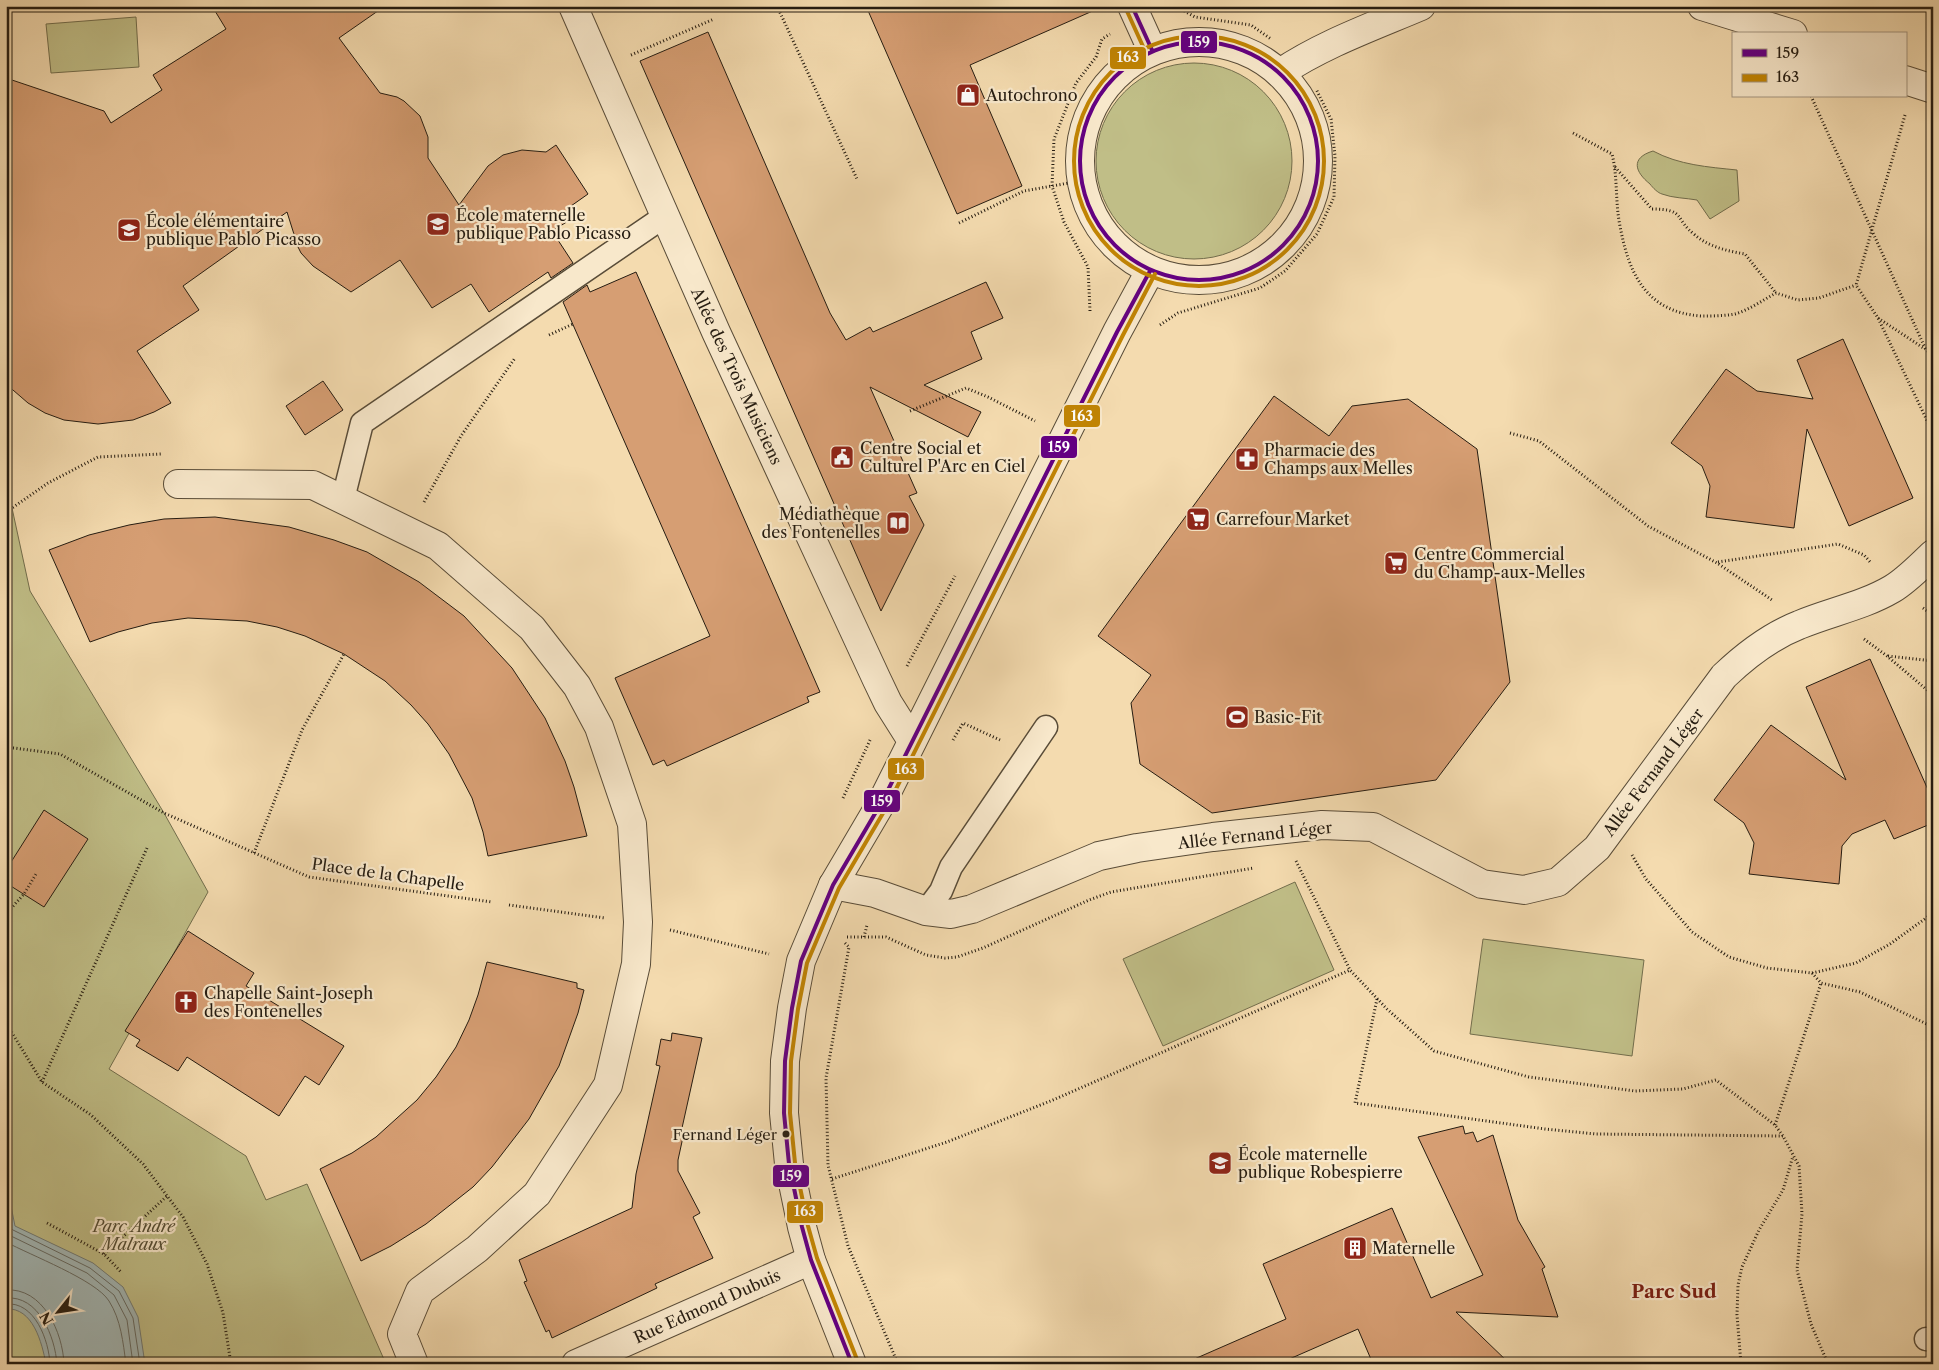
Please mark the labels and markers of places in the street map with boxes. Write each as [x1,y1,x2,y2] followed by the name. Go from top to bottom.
[955,82,981,108] shop icon: Autochrono
[985,85,1078,105] place label: Autochrono
[456,205,631,243] place label: École maternelle publique Pablo Picasso
[146,211,321,249] place label: École élémentaire publique Pablo Picasso
[425,211,451,237] school or university icon: École maternelle publique Pablo Picasso
[116,217,142,243] school or university icon: École élémentaire publique Pablo Picasso
[860,438,1025,476] place label: Centre Social et Culturel P'Arc en Ciel
[1264,440,1413,478] place label: Pharmacie des Champs aux Melles
[829,444,855,470] public building icon: Centre Social et Culturel P'Arc en Ciel
[1234,446,1260,472] pharmacy icon: Pharmacie des Champs aux Melles
[761,504,880,542] place label: Médiathèque des Fontenelles
[1185,506,1211,532] supermarket icon: Carrefour Market
[1216,509,1350,529] place label: Carrefour Market
[885,510,911,536] library icon: Médiathèque des Fontenelles
[1414,544,1585,582] place label: Centre Commercial du Champ-aux-Melles
[1383,550,1409,576] supermarket icon: Centre Commercial du Champ-aux-Melles
[1224,704,1250,730] sports icon: Basic-Fit
[1254,707,1322,727] place label: Basic-Fit
[204,983,373,1021] place label: Chapelle Saint-Joseph des Fontenelles
[173,989,199,1015] church icon: Chapelle Saint-Joseph des Fontenelles
[673,1125,778,1144] place label: Fernand Léger
[781,1129,791,1139] marker: Fernand Léger
[1238,1144,1403,1182] place label: École maternelle publique Robespierre
[1207,1150,1233,1176] school or university icon: École maternelle publique Robespierre
[1342,1235,1368,1261] building icon: Maternelle
[1372,1238,1455,1258] place label: Maternelle

